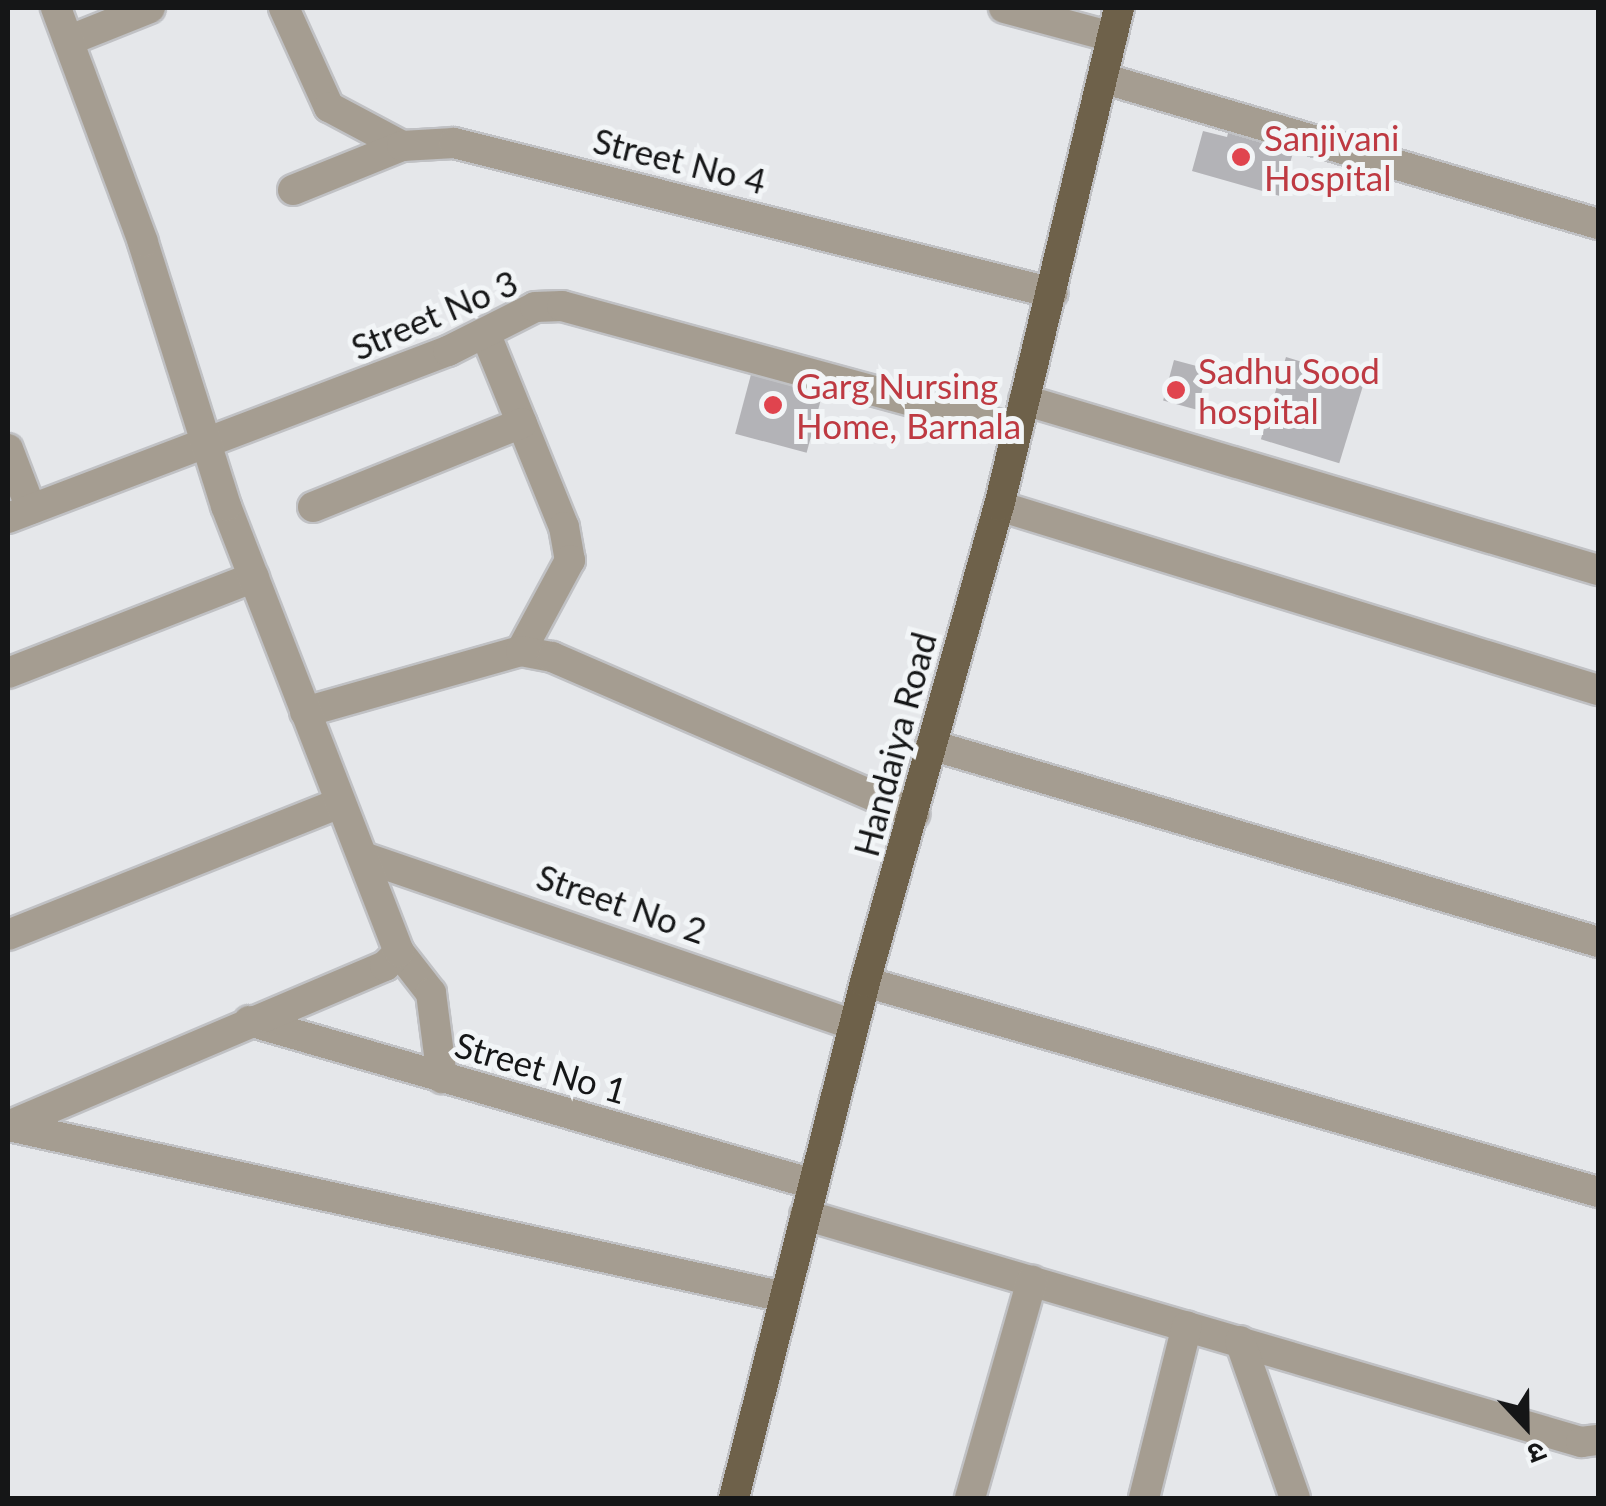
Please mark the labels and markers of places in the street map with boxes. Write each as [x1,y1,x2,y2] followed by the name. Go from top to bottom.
[1264,116,1399,198] place label: Sanjivani Hospital
[1228,144,1254,170] marker: Sanjivani Hospital
[1198,349,1380,431] place label: Sadhu Sood hospital
[796,364,1021,446] place label: Garg Nursing Home, Barnala
[1163,377,1189,403] marker: Sadhu Sood hospital
[760,392,786,418] marker: Garg Nursing Home, Barnala

